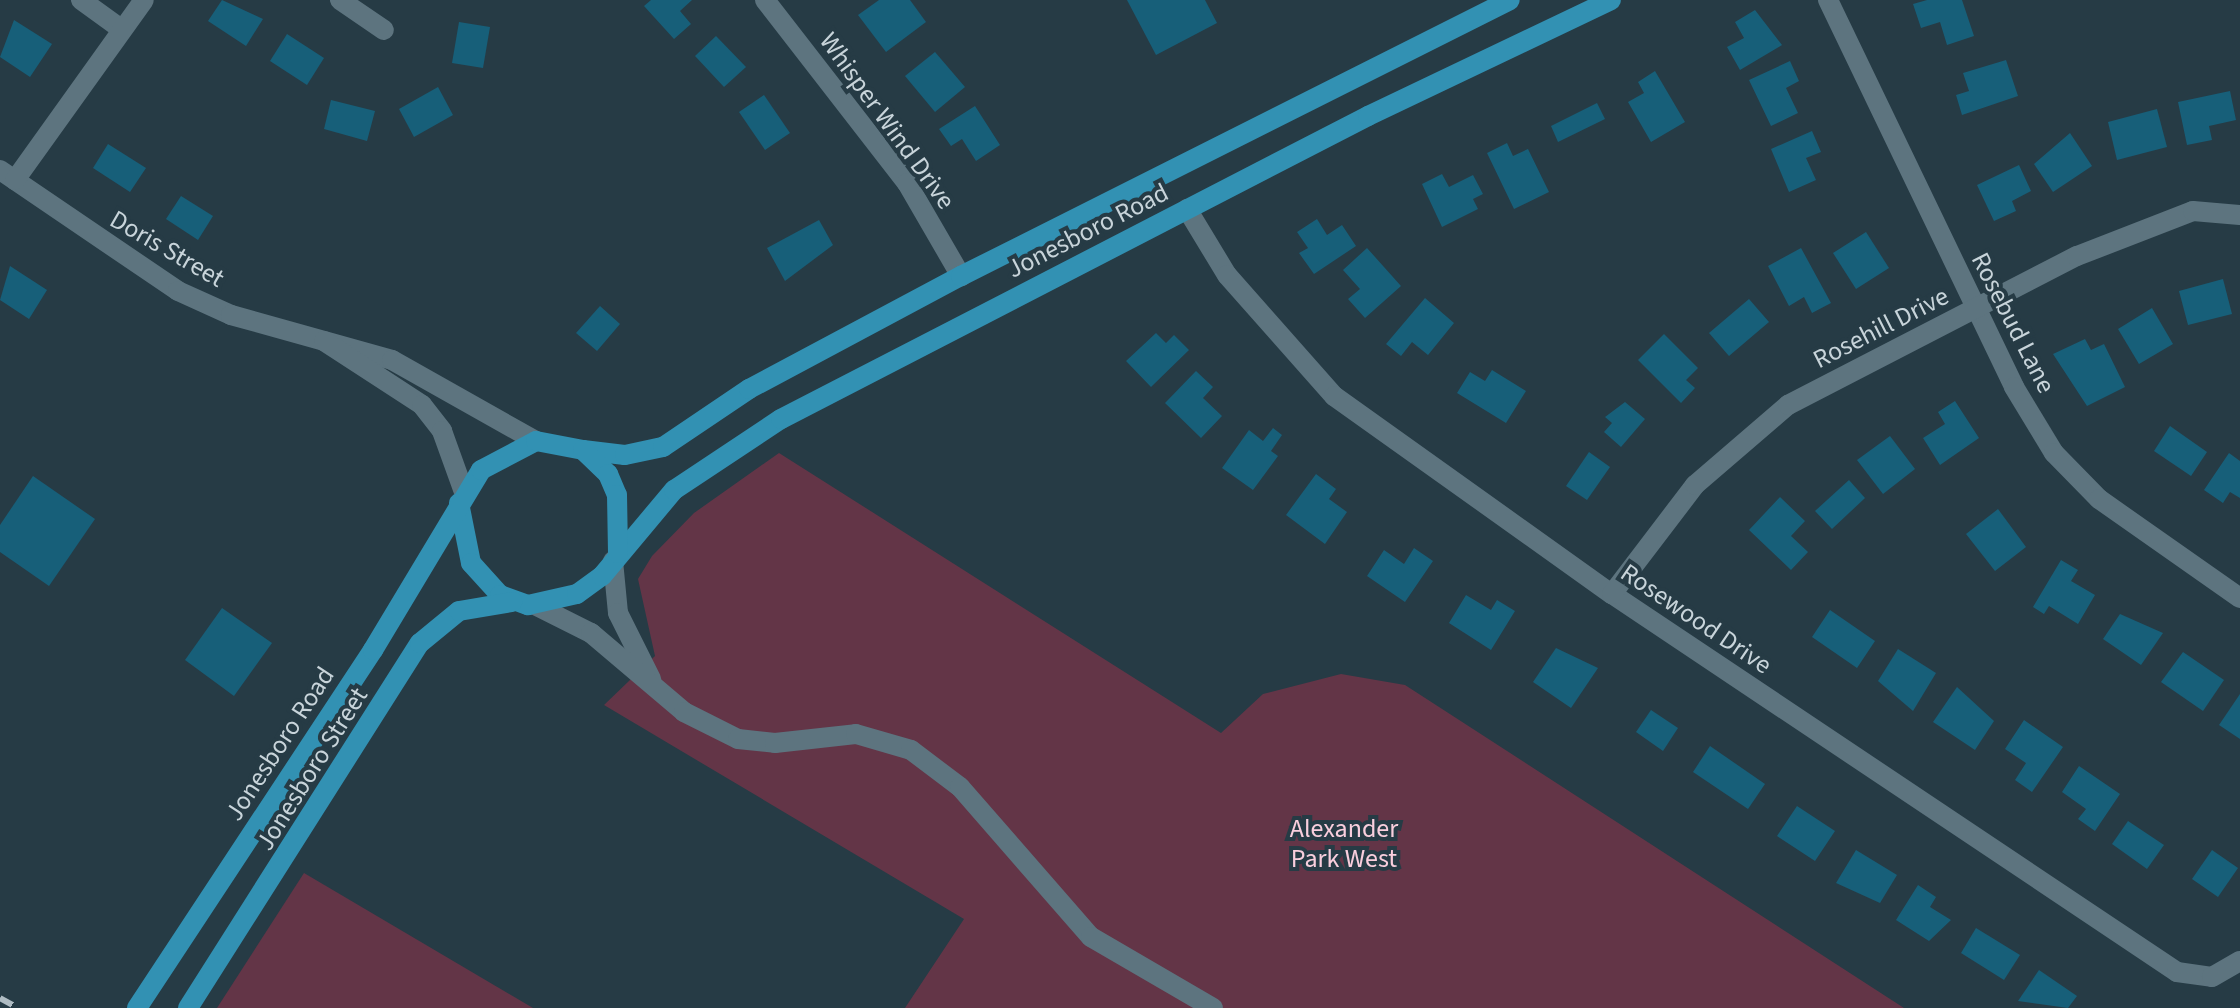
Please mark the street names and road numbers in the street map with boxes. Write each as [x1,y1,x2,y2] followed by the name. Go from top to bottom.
[813,27,961,215] street label: Whisper Wind Drive
[1002,177,1174,285] street label: Jonesboro Road
[104,204,230,294] street label: Doris Street
[1964,248,2062,398] street label: Rosebud Lane
[1808,281,1954,375] street label: Rosehill Drive
[1615,557,1777,681] street label: Rosewood Drive
[219,661,341,827] street label: Jonesboro Road
[249,682,375,856] street label: Jonesboro Street

